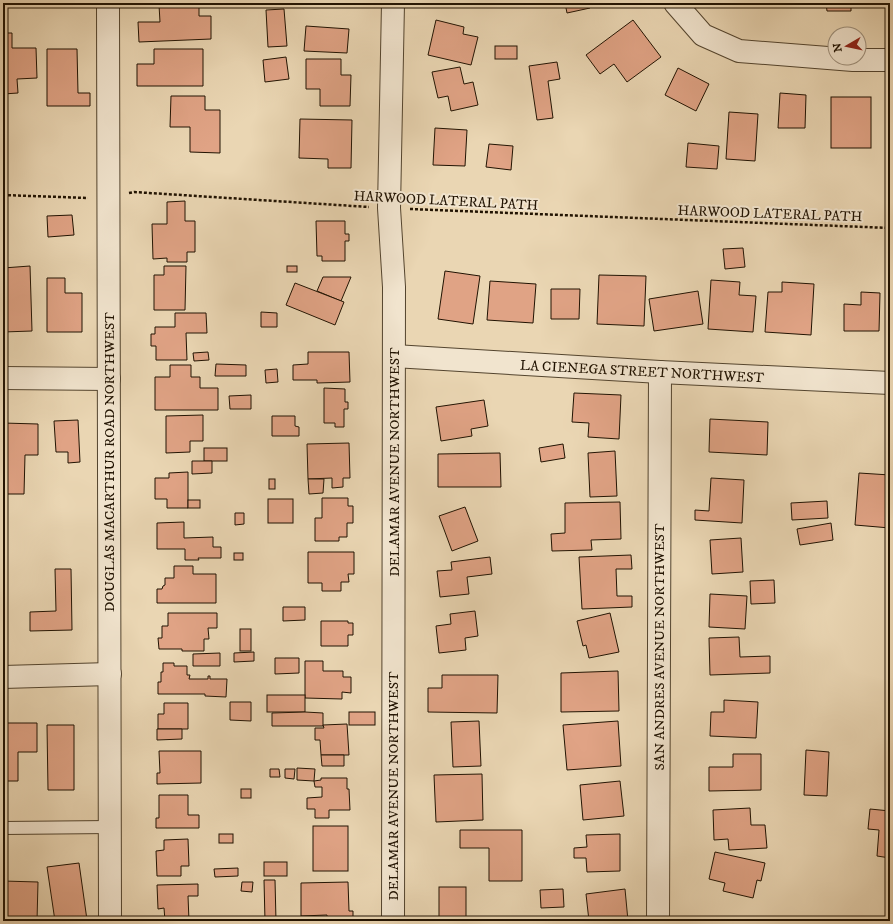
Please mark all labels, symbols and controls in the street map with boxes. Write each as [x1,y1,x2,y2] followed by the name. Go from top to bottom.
[827,26,867,66] north arrow
[830,42,846,53] text: N
[353,187,539,215] street label: HARWOOD LATERAL PATH
[677,202,863,226] street label: HARWOOD LATERAL PATH
[101,312,119,612] street label: DOUGLAS MACARTHUR ROAD NORTHWEST
[386,347,404,577] street label: DELAMAR AVENUE NORTHWEST
[519,357,765,387] street label: LA CIENEGA STREET NORTHWEST
[651,523,669,771] street label: SAN ANDRES AVENUE NORTHWEST
[385,671,403,901] street label: DELAMAR AVENUE NORTHWEST

